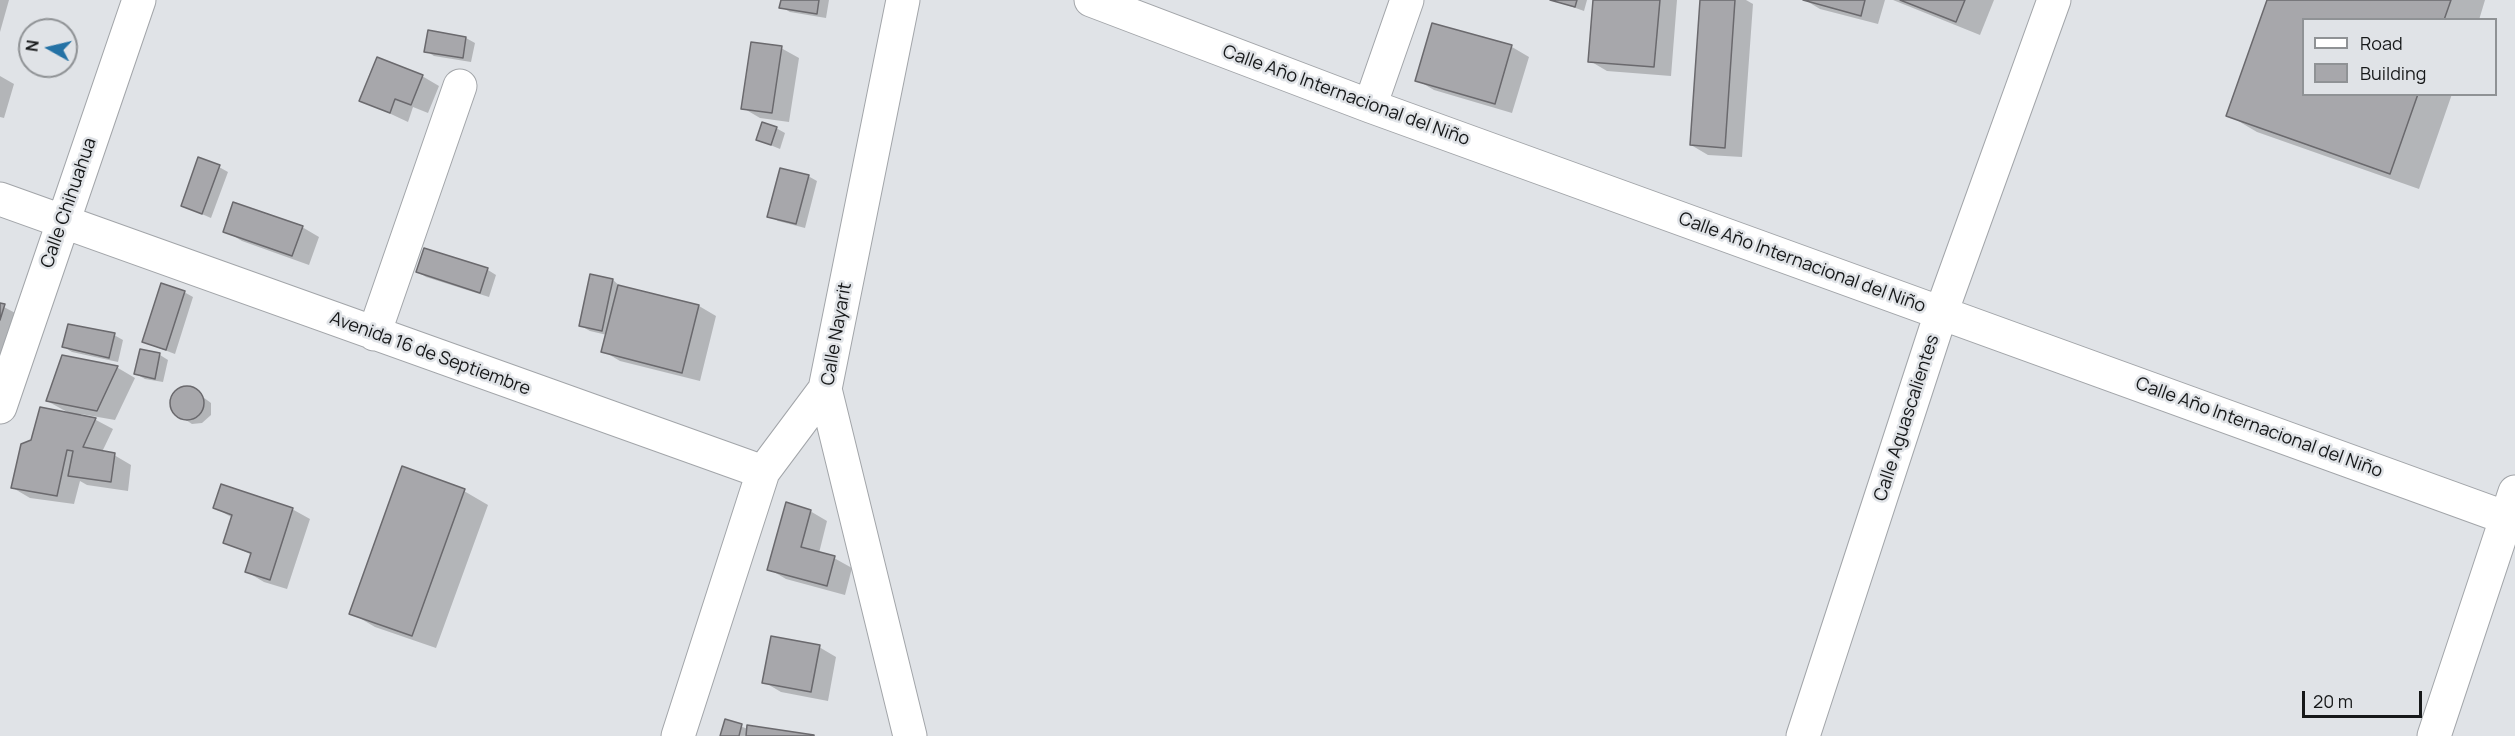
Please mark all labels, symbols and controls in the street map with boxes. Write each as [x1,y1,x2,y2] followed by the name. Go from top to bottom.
[18,18,78,78] north arrow
[2302,18,2497,96] legend
[2360,31,2403,55] text: Road
[20,39,44,53] text: N
[1220,41,1472,151] street label: Calle Año Internacional del Niño
[2360,61,2426,85] text: Building
[37,135,101,271] street label: Calle Chihuahua
[1676,208,1928,318] street label: Calle Año Internacional del Niño
[817,281,857,387] street label: Calle Nayarit
[327,308,533,400] street label: Avenida 16 de Septiembre
[1870,332,1944,504] street label: Calle Aguascalientes
[2133,373,2385,483] street label: Calle Año Internacional del Niño
[2305,679,2425,717] scale bar
[2313,689,2353,713] text: 20 m

